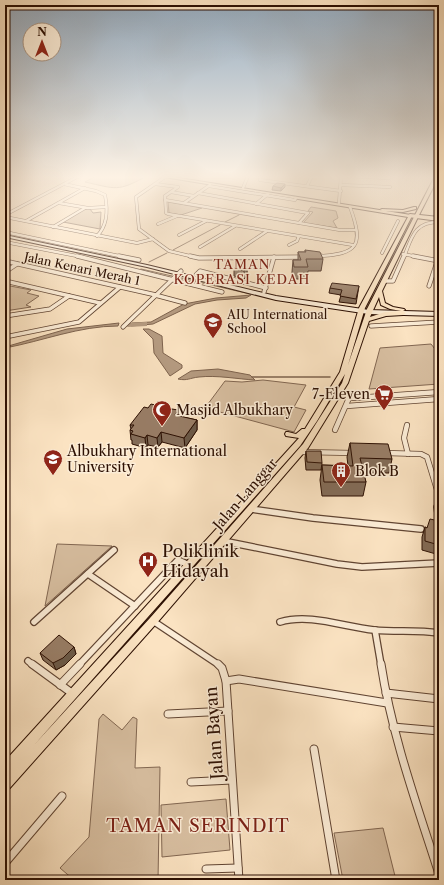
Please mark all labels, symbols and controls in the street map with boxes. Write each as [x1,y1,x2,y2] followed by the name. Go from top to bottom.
[22,22,62,62] north arrow
[37,25,47,39] text: N
[21,248,141,288] street label: Jalan Kenari Merah 1
[174,256,310,287] district label: TAMAN KOPERASI KEDAH
[226,307,328,336] place label: AIU International School
[202,311,224,339] school or university icon: AIU International School
[373,383,395,411] supermarket icon: 7-Eleven
[312,385,370,403] place label: 7-Eleven
[151,399,173,427] mosque icon: Masjid Albukhary
[176,401,293,419] place label: Masjid Albukhary
[66,442,227,476] place label: Albukhary International University
[42,448,64,476] school or university icon: Albukhary International University
[208,454,281,535] street label: Jalan Langgar
[330,460,352,488] building icon: Blok B
[355,462,399,480] place label: Blok B
[162,541,240,581] place label: Poliklinik Hidayah
[137,550,159,578] hospital icon: Poliklinik Hidayah
[201,686,227,783] street label: Jalan Bayan
[106,815,290,837] district label: TAMAN SERINDIT

